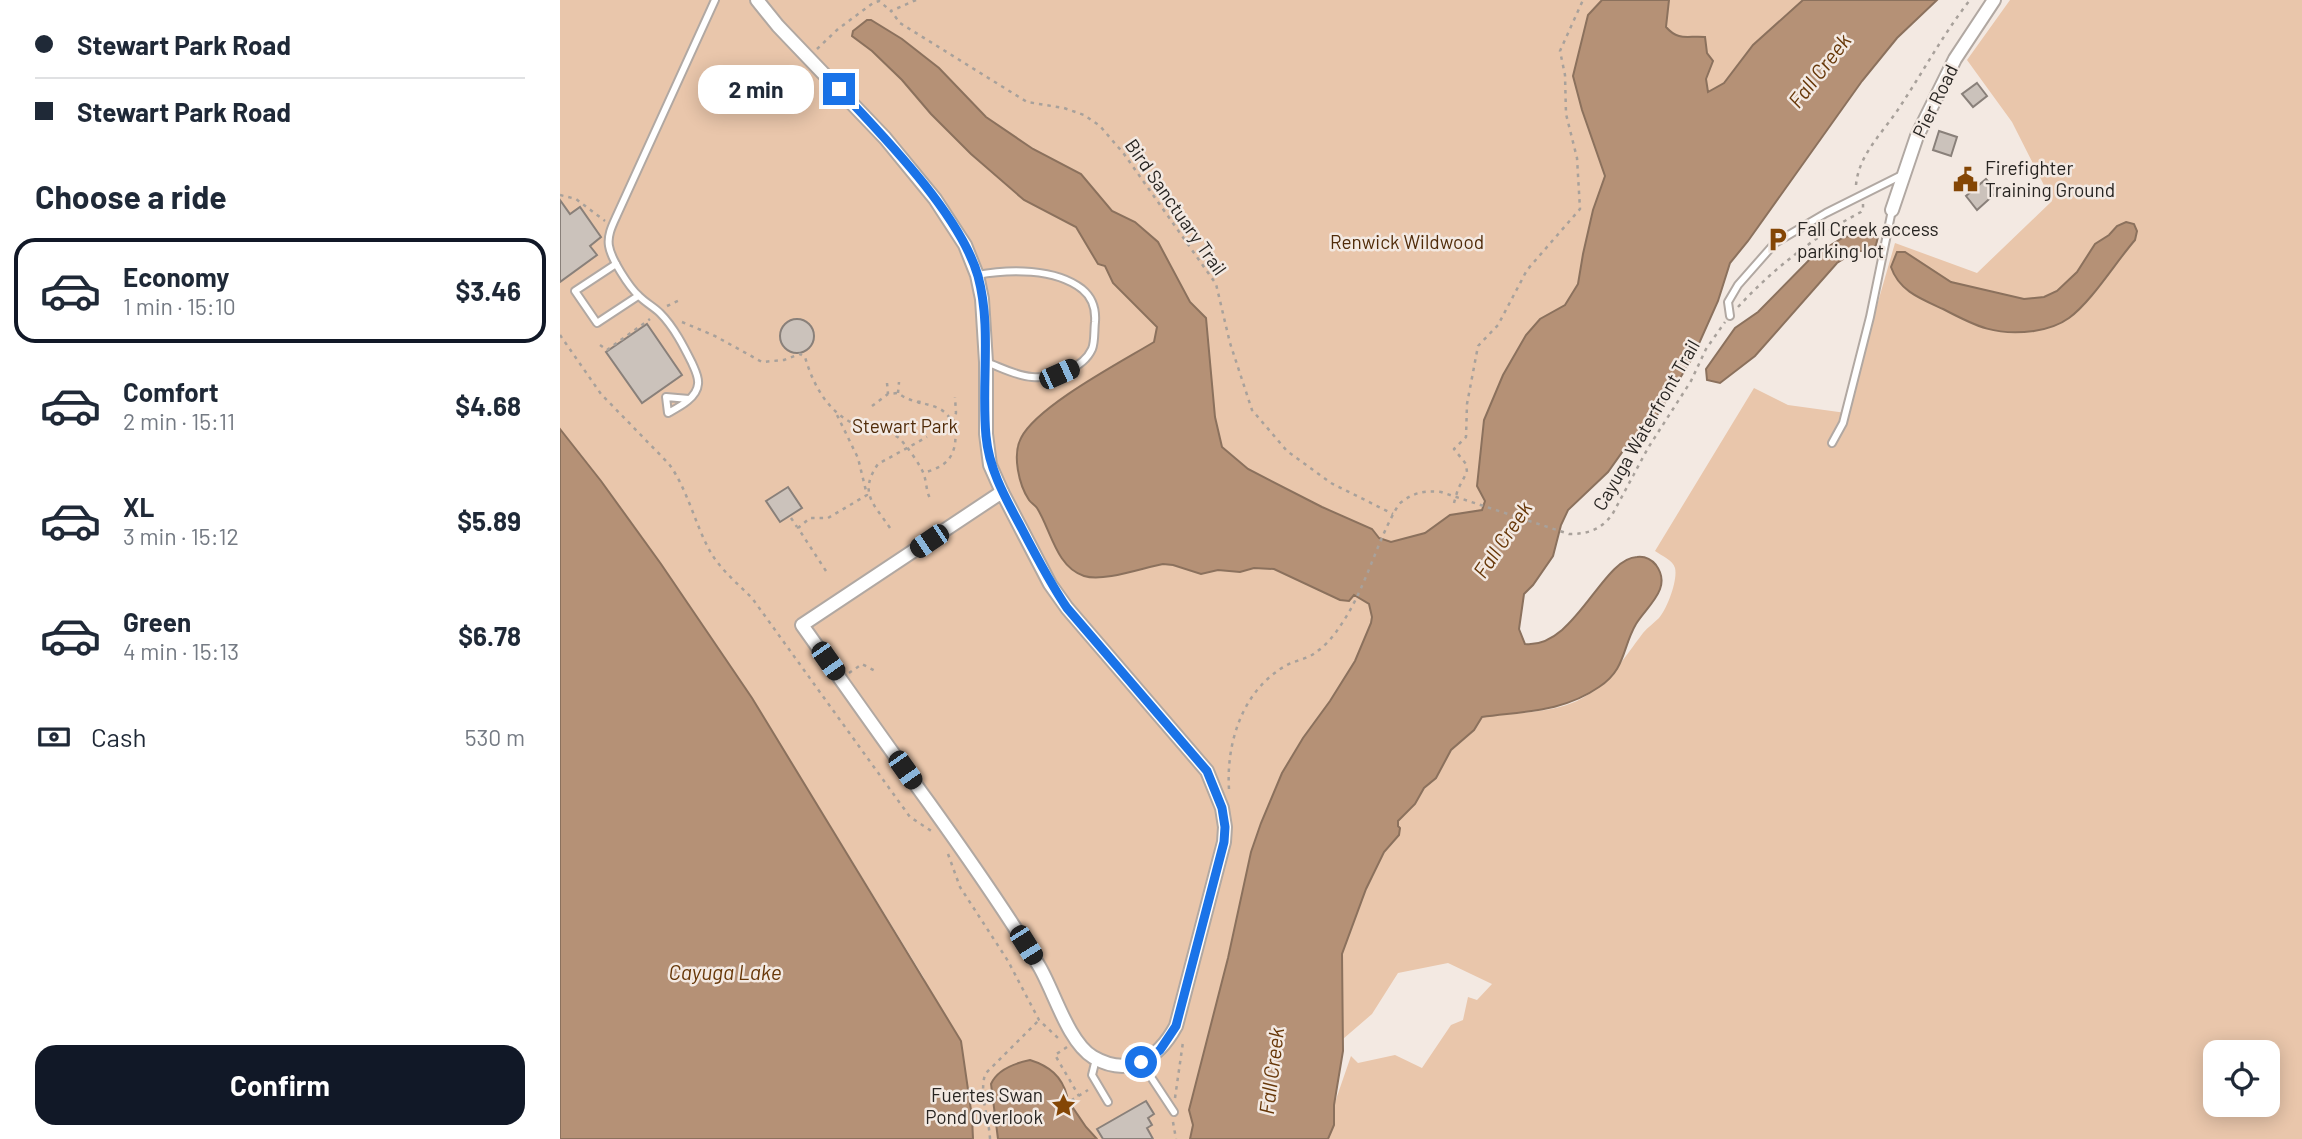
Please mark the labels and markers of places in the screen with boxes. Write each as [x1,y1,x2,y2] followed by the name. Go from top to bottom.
[1985,156,2115,201] place label: Firefighter Training Ground
[1951,165,1979,193] public building icon: Firefighter Training Ground
[1797,217,1939,262] place label: Fall Creek access parking lot
[1763,226,1791,254] parking icon: Fall Creek access parking lot
[925,1083,1043,1128] place label: Fuertes Swan Pond Overlook
[1049,1092,1077,1120] place icon: Fuertes Swan Pond Overlook

